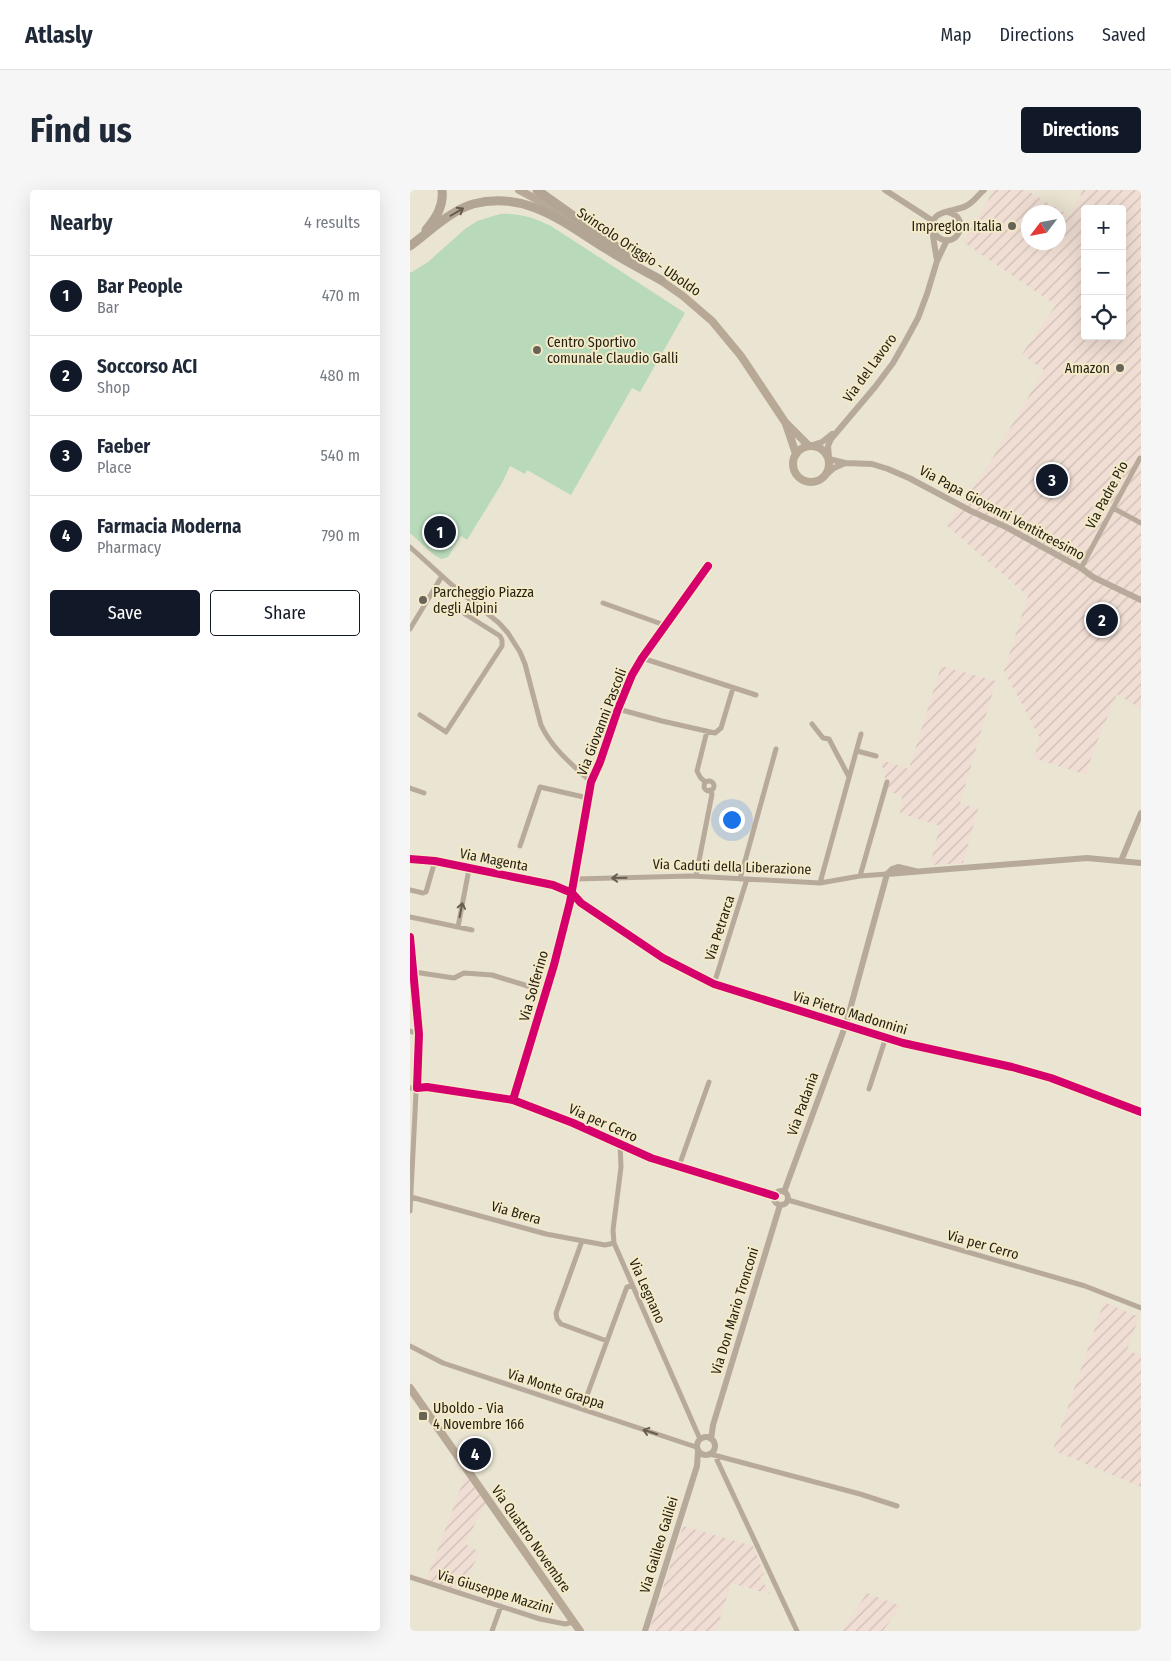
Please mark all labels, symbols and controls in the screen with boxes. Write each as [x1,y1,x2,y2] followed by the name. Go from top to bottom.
[25,21,93,49] text: Atlasly
[940,24,972,46] text: Map
[1000,24,1074,46] text: Directions
[1102,24,1146,46] text: Saved
[1021,107,1141,153] button: Directions
[30,109,132,151] text: Find us
[574,204,704,300] street label: Svincolo Origgio - Uboldo
[1021,205,1066,250] north arrow
[1081,205,1126,340] map controls
[1081,205,1126,250] button: +
[449,207,463,217] one-way arrow
[50,210,112,236] text: Nearby
[304,213,360,232] text: 4 results
[912,218,1002,235] place label: Impreglon Italia
[1006,220,1018,232] marker: Impreglon Italia
[1081,250,1126,295] button: −
[97,275,183,298] text: Bar People
[63,286,69,305] text: 1
[322,286,360,305] text: 470 m
[1081,295,1126,340] button: locate
[97,298,119,317] text: Bar
[840,330,900,406] street label: Via del Lavoro
[547,334,678,367] place label: Centro Sportivo comunale Claudio Galli
[531,344,543,356] marker: Centro Sportivo comunale Claudio Galli
[97,355,197,378] text: Soccorso ACI
[1065,360,1110,377] place label: Amazon
[1114,362,1126,374] marker: Amazon
[62,366,70,385] text: 2
[320,366,360,385] text: 480 m
[97,378,130,397] text: Shop
[97,435,150,458] text: Faeber
[62,446,70,465] text: 3
[321,446,360,465] text: 540 m
[97,458,132,477] text: Place
[1082,458,1132,532] street label: Via Padre Pio
[1036,461,1068,499] pin: 3
[916,462,1088,564] street label: Via Papa Giovanni Ventitreesimo
[424,513,456,551] pin: 1
[97,515,241,538] text: Farmacia Moderna
[62,526,70,545] text: 4
[322,526,360,545] text: 790 m
[97,538,161,557] text: Pharmacy
[433,584,534,617] place label: Parcheggio Piazza degli Alpini
[50,590,200,636] button: Save
[210,590,360,636] button: Share
[417,594,429,606] marker: Parcheggio Piazza degli Alpini
[1086,601,1118,639] pin: 2
[574,666,630,778] street label: Via Giovanni Pascoli
[719,807,745,833] your location
[458,845,530,875] street label: Via Magenta
[652,856,812,878] street label: Via Caduti della Liberazione
[612,873,628,882] one-way arrow
[701,893,739,963] street label: Via Petrarca
[457,902,466,918] one-way arrow
[516,949,552,1023] street label: Via Solferino
[791,987,909,1039] street label: Via Pietro Madonnini
[784,1070,822,1138] street label: Via Padania
[566,1100,640,1146] street label: Via per Cerro
[489,1198,543,1228] street label: Via Brera
[945,1227,1021,1263] street label: Via per Cerro
[708,1245,762,1377] street label: Via Don Mario Tronconi
[625,1256,669,1326] street label: Via Legnano
[505,1365,607,1413] street label: Via Monte Grappa
[433,1400,524,1433] place label: Uboldo - Via 4 Novembre 166
[417,1410,429,1422] marker: Uboldo - Via 4 Novembre 166
[642,1426,658,1436] one-way arrow
[459,1435,491,1473] pin: 4
[488,1482,574,1596] street label: Via Quattro Novembre
[636,1495,682,1595] street label: Via Galileo Galilei
[435,1566,555,1618] street label: Via Giuseppe Mazzini

